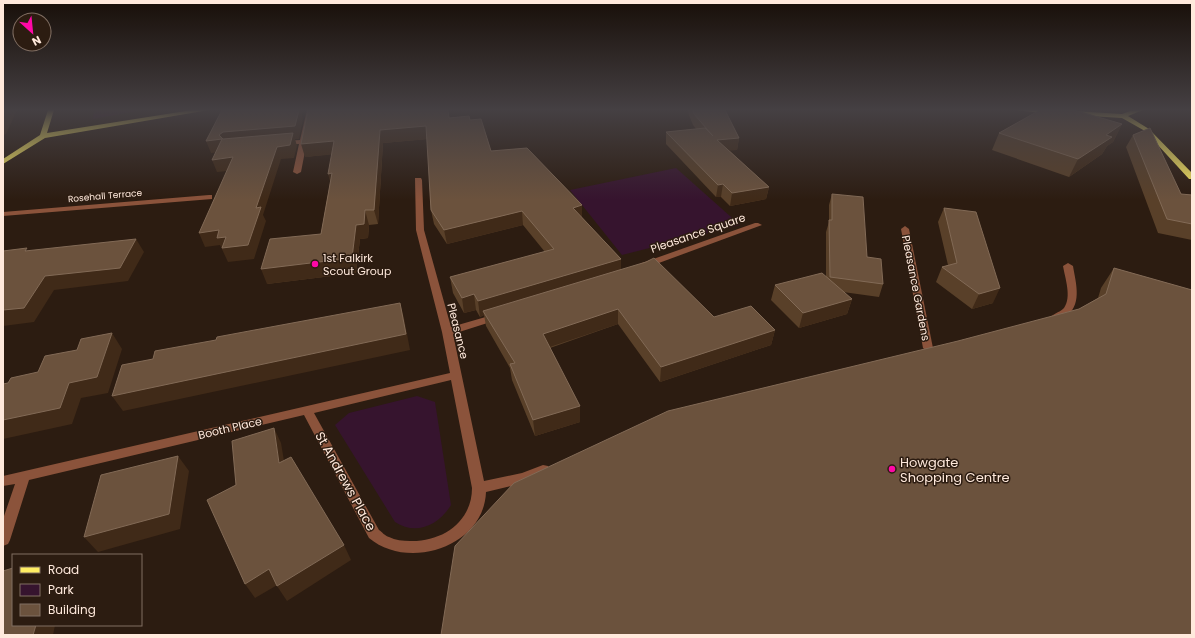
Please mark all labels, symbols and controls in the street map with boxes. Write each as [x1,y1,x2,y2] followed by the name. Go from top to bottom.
[12,12,52,52] north arrow
[29,32,44,50] text: N
[67,187,143,205] street label: Rosehall Terrace
[648,209,748,257] street label: Pleasance Square
[898,234,934,342] street label: Pleasance Gardens
[323,250,391,279] place label: 1st Falkirk Scout Group
[310,259,320,269] marker: 1st Falkirk Scout Group
[443,301,473,361] street label: Pleasance
[197,413,264,443] street label: Booth Place
[310,428,381,534] street label: St Andrews Place
[900,453,1010,487] place label: Howgate Shopping Centre
[887,464,897,474] marker: Howgate Shopping Centre
[12,554,142,626] legend
[48,561,79,578] text: Road
[48,581,75,598] text: Park
[48,601,96,618] text: Building

